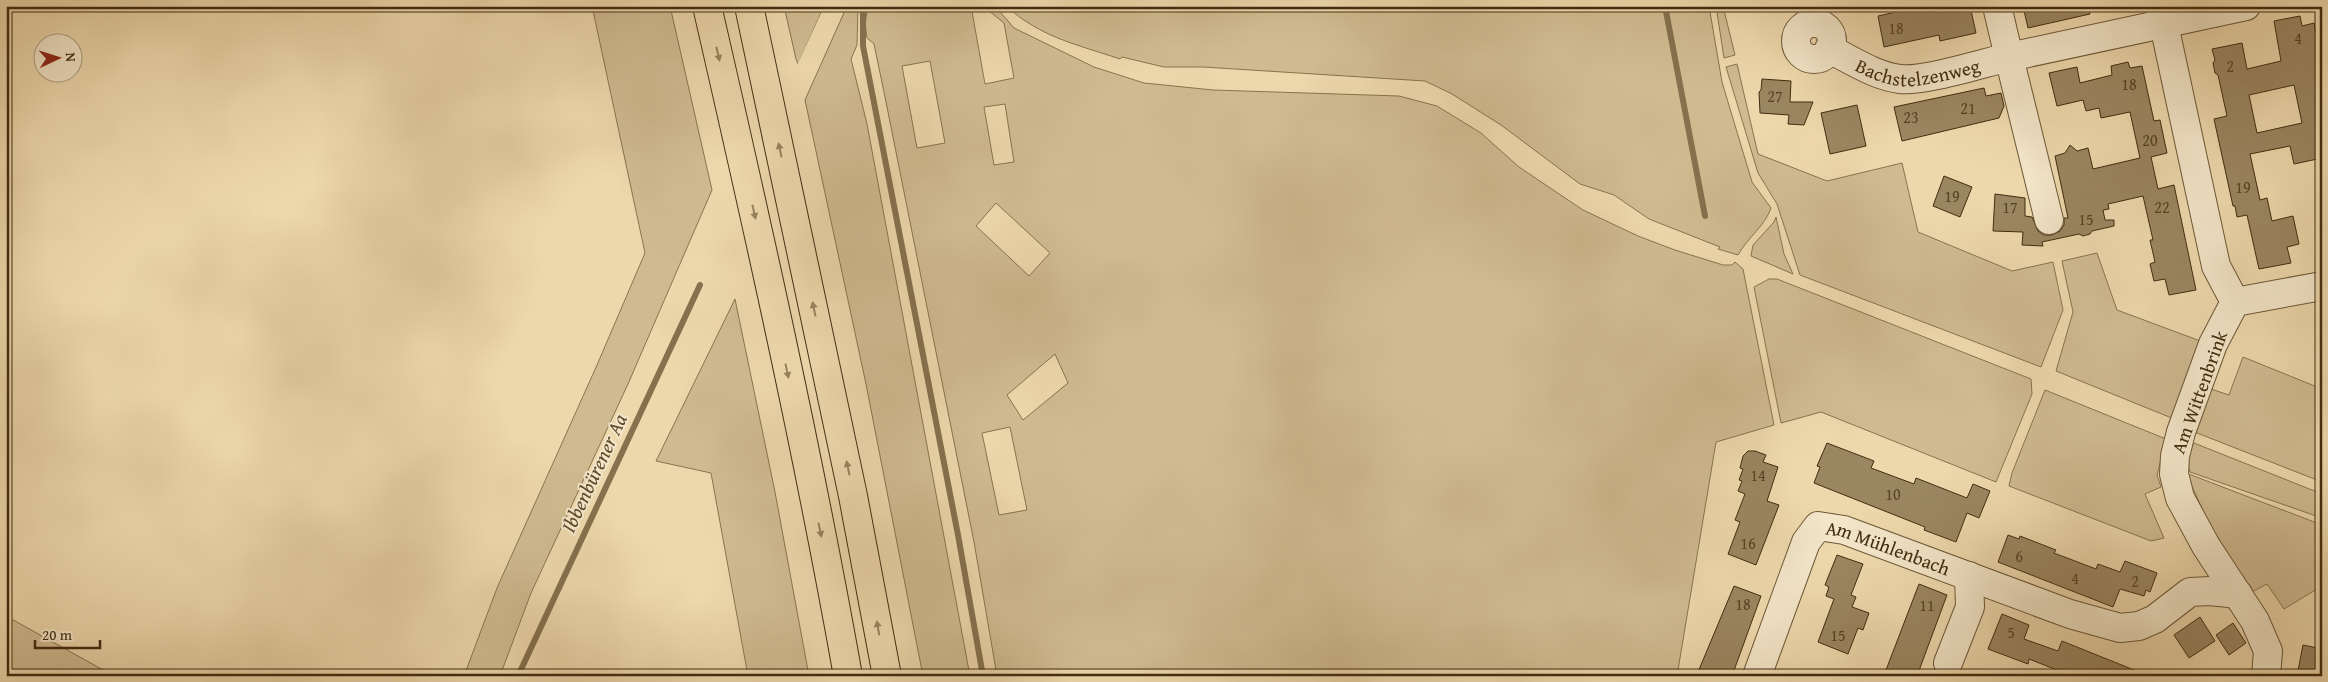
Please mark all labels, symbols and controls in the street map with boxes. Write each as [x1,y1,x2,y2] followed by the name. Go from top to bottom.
[1888,16,1904,40] house number: 18
[2294,26,2302,50] house number: 4
[32,32,82,82] north arrow
[714,46,722,61] one-way arrow
[1851,51,1983,93] street label: Bachstelzenweg
[61,52,81,63] text: N
[2226,54,2234,78] house number: 2
[2121,72,2137,96] house number: 18
[1767,84,1783,108] house number: 27
[1960,96,1976,120] house number: 21
[1903,105,1919,129] house number: 23
[2142,128,2158,152] house number: 20
[776,143,784,158] one-way arrow
[2235,175,2251,199] house number: 19
[1944,184,1960,208] house number: 19
[2002,195,2018,219] house number: 17
[2154,195,2170,219] house number: 22
[751,205,759,221] one-way arrow
[2078,207,2094,231] house number: 15
[810,302,818,317] one-way arrow
[2164,326,2234,457] street label: Am Wittenbrink
[784,364,792,380] one-way arrow
[553,408,634,537] water label: Ibbenbürener Aa
[843,460,851,476] one-way arrow
[1750,463,1766,487] house number: 14
[1885,482,1901,506] house number: 10
[1824,513,1954,582] street label: Am Mühlenbach
[816,523,824,538] one-way arrow
[1740,531,1756,555] house number: 16
[2015,544,2023,568] house number: 6
[2071,566,2079,590] house number: 4
[2131,569,2139,593] house number: 2
[1735,592,1751,616] house number: 18
[1919,593,1935,617] house number: 11
[35,617,100,649] scale bar
[873,619,881,635] one-way arrow
[2007,620,2015,644] house number: 5
[1830,623,1846,647] house number: 15
[42,624,73,645] text: 20 m

